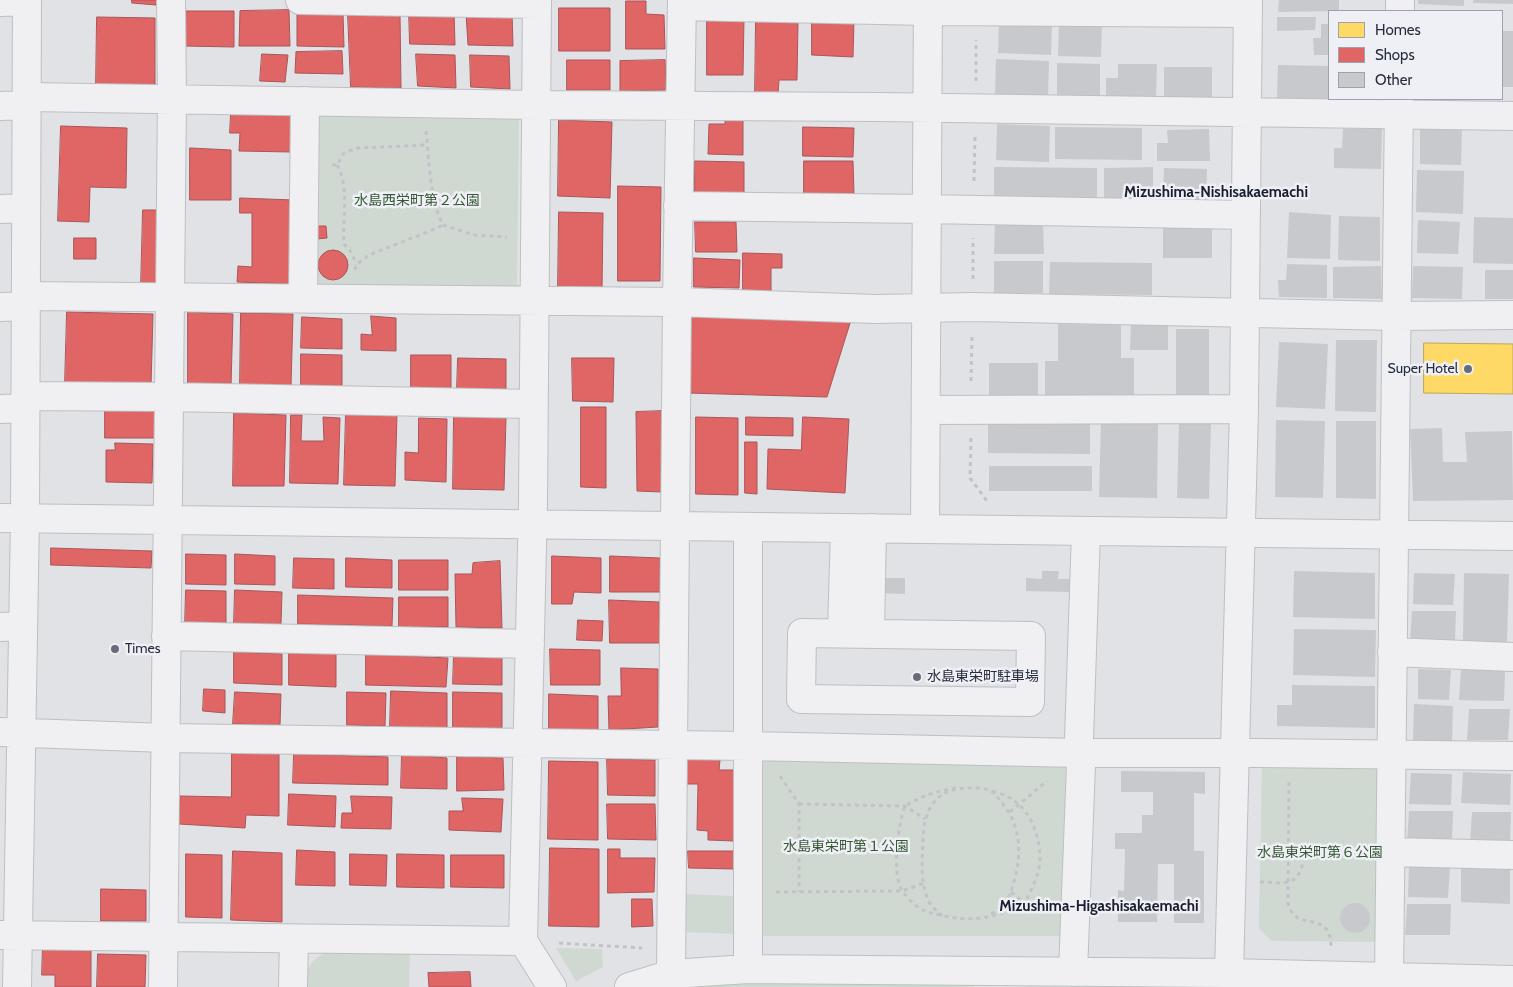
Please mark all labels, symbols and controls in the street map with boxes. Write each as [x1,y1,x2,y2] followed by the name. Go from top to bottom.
[1328,10,1503,100] legend
[1375,21,1421,39] text: Homes
[1375,46,1415,64] text: Shops
[1375,71,1412,89] text: Other
[1124,184,1308,202] district label: Mizushima-Nishisakaemachi
[354,193,480,209] park label: 水島西栄町第２公園
[1388,361,1458,377] place label: Super Hotel
[1462,363,1474,375] marker: Super Hotel
[125,641,161,657] place label: Times
[109,643,121,655] marker: Times
[927,669,1039,685] place label: 水島東栄町駐車場
[911,671,923,683] marker: 水島東栄町駐車場
[783,839,909,855] park label: 水島東栄町第１公園
[1257,845,1383,861] park label: 水島東栄町第６公園
[999,898,1199,916] district label: Mizushima-Higashisakaemachi

